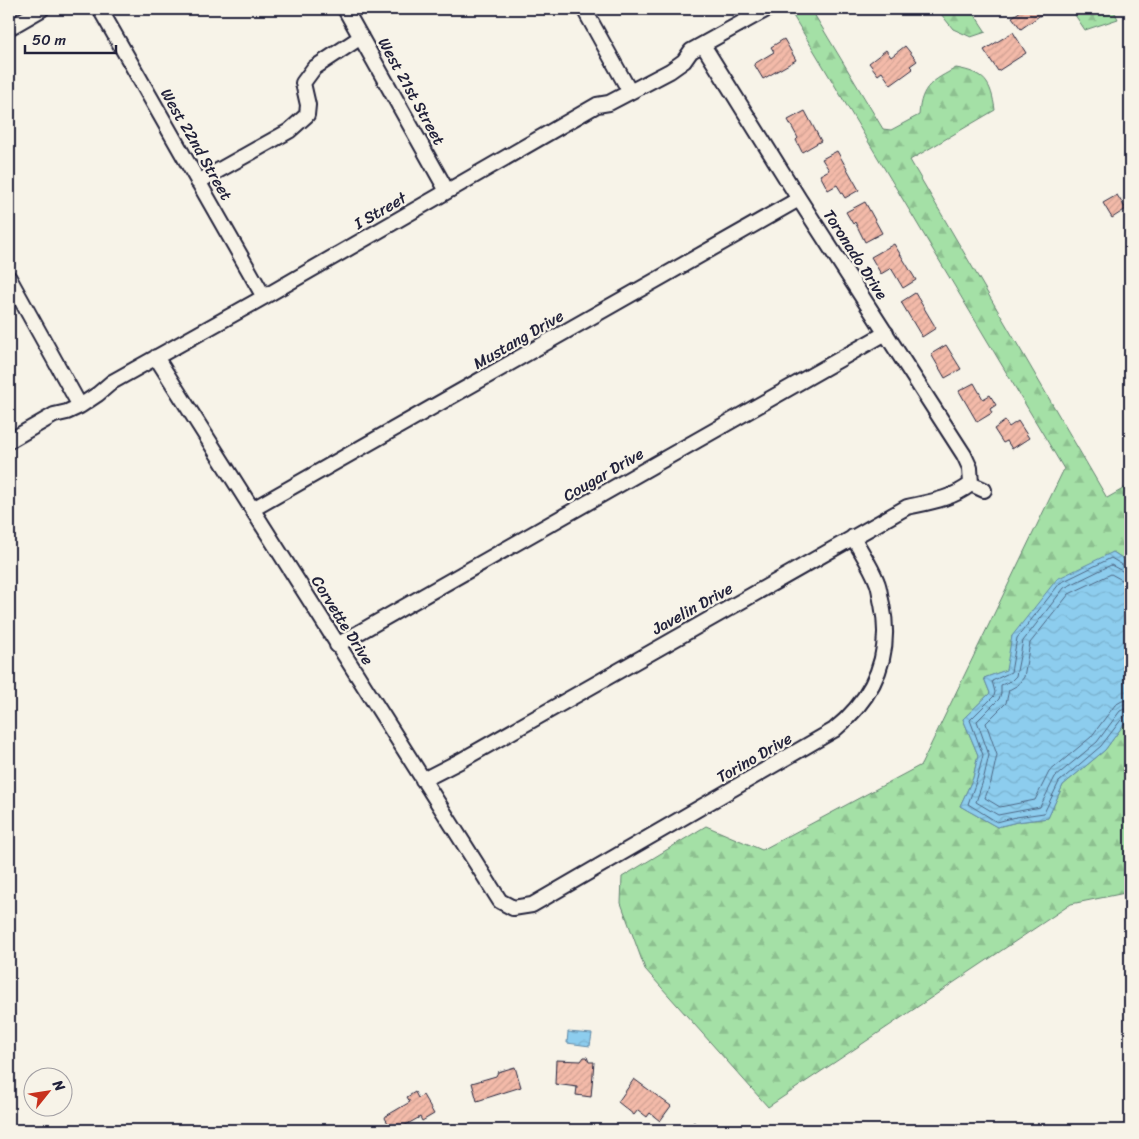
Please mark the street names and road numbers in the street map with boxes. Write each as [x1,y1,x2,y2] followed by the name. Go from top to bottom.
[370,32,453,151] street label: West 21st Street
[153,83,241,206] street label: West 22nd Street
[347,183,413,238] street label: I Street
[815,203,896,306] street label: Toronado Drive
[467,302,569,377] street label: Mustang Drive
[557,439,649,509] street label: Cougar Drive
[303,569,382,671] street label: Corvette Drive
[645,574,738,643] street label: Javelin Drive
[711,724,798,791] street label: Torino Drive

